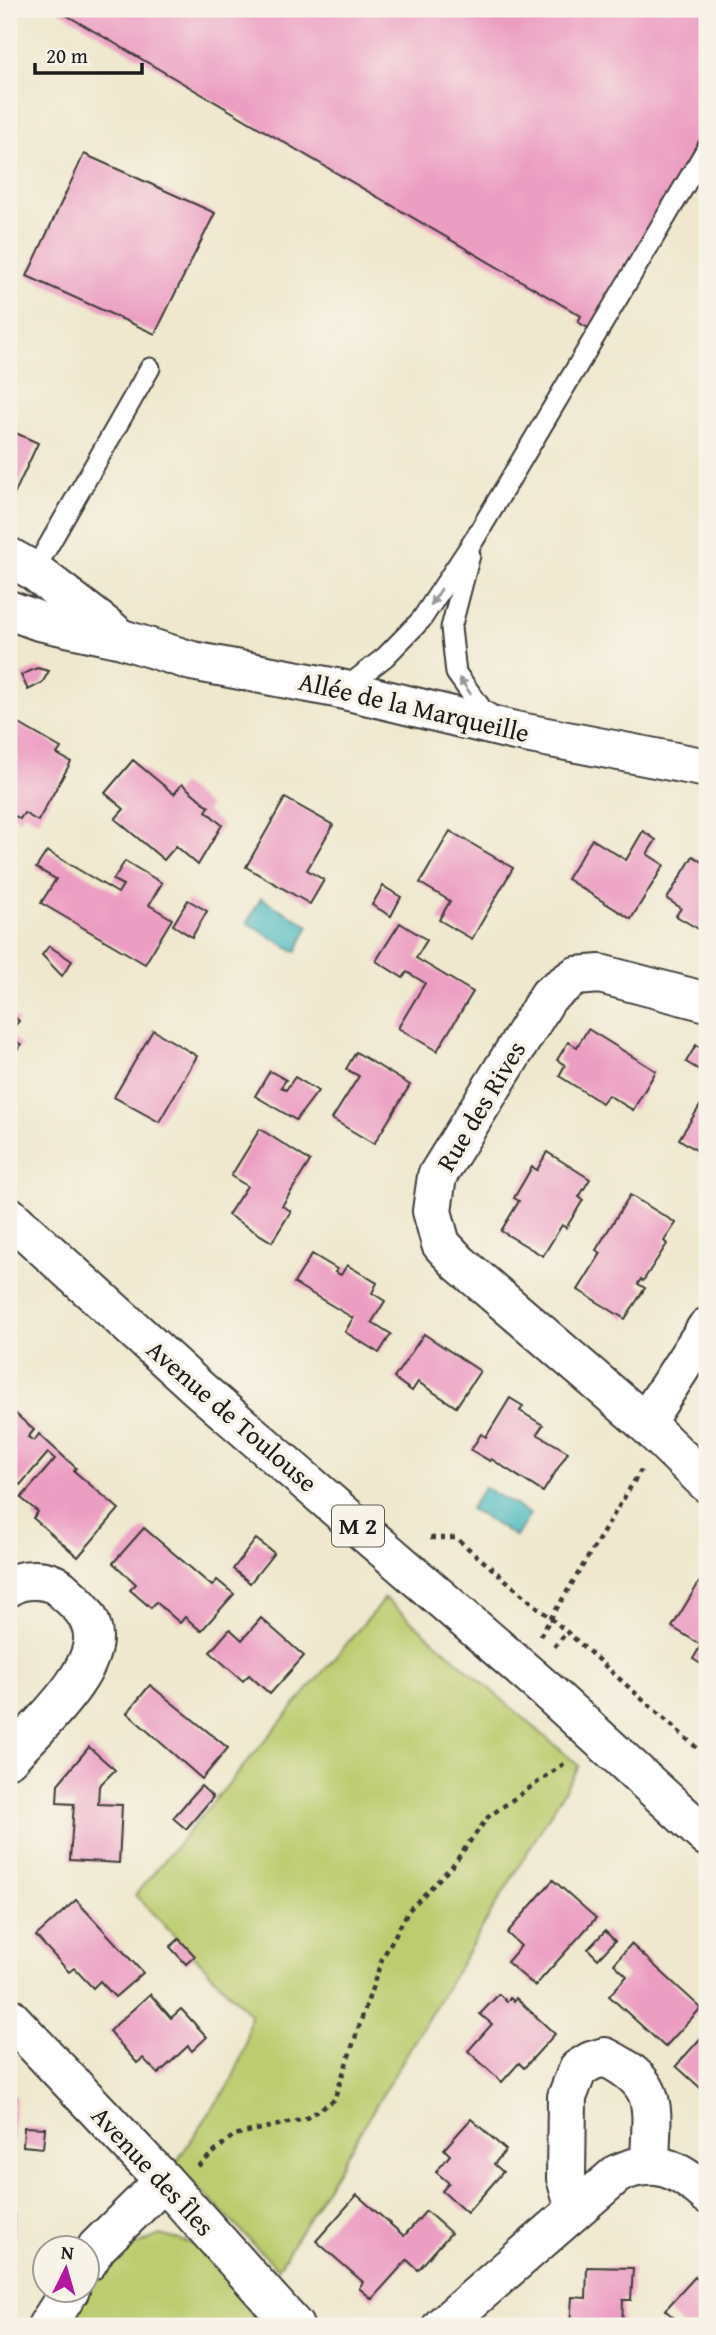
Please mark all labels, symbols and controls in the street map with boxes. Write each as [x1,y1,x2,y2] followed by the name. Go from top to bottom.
[35,32,142,76] scale bar
[46,40,88,71] text: 20 m
[430,588,443,607] one-way arrow
[295,661,533,752] street label: Allée de la Marqueille
[458,677,472,695] one-way arrow
[426,1033,535,1178] street label: Rue des Rives
[138,1330,326,1501] street label: Avenue de Toulouse
[332,1506,384,1546] road number: M 2
[83,2097,224,2245] street label: Avenue des Îles
[32,2234,102,2304] north arrow
[60,2238,75,2267] text: N

